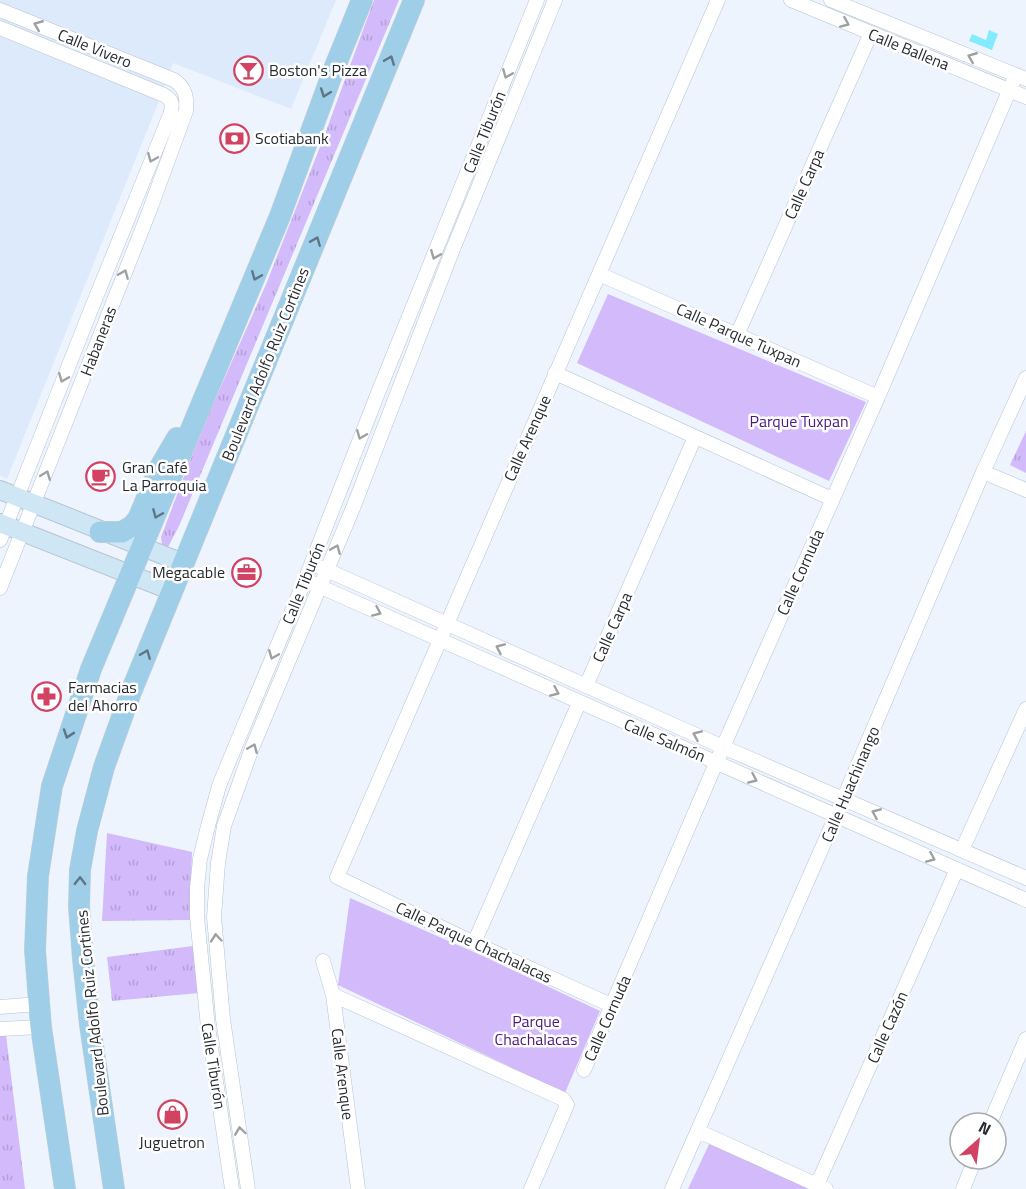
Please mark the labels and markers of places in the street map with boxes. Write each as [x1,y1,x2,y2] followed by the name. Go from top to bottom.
[232,54,264,86] bar icon: Boston's Pizza
[269,58,367,82] place label: Boston's Pizza
[218,122,250,154] bank icon: Scotiabank
[255,126,329,150] place label: Scotiabank
[122,455,206,497] place label: Gran Café La Parroquia
[85,460,117,492] cafe icon: Gran Café La Parroquia
[230,556,262,588] office icon: Megacable
[152,560,225,584] place label: Megacable
[68,675,138,717] place label: Farmacias del Ahorro
[31,680,63,712] pharmacy icon: Farmacias del Ahorro
[156,1098,188,1130] shop icon: Juguetron
[139,1130,205,1154] place label: Juguetron

